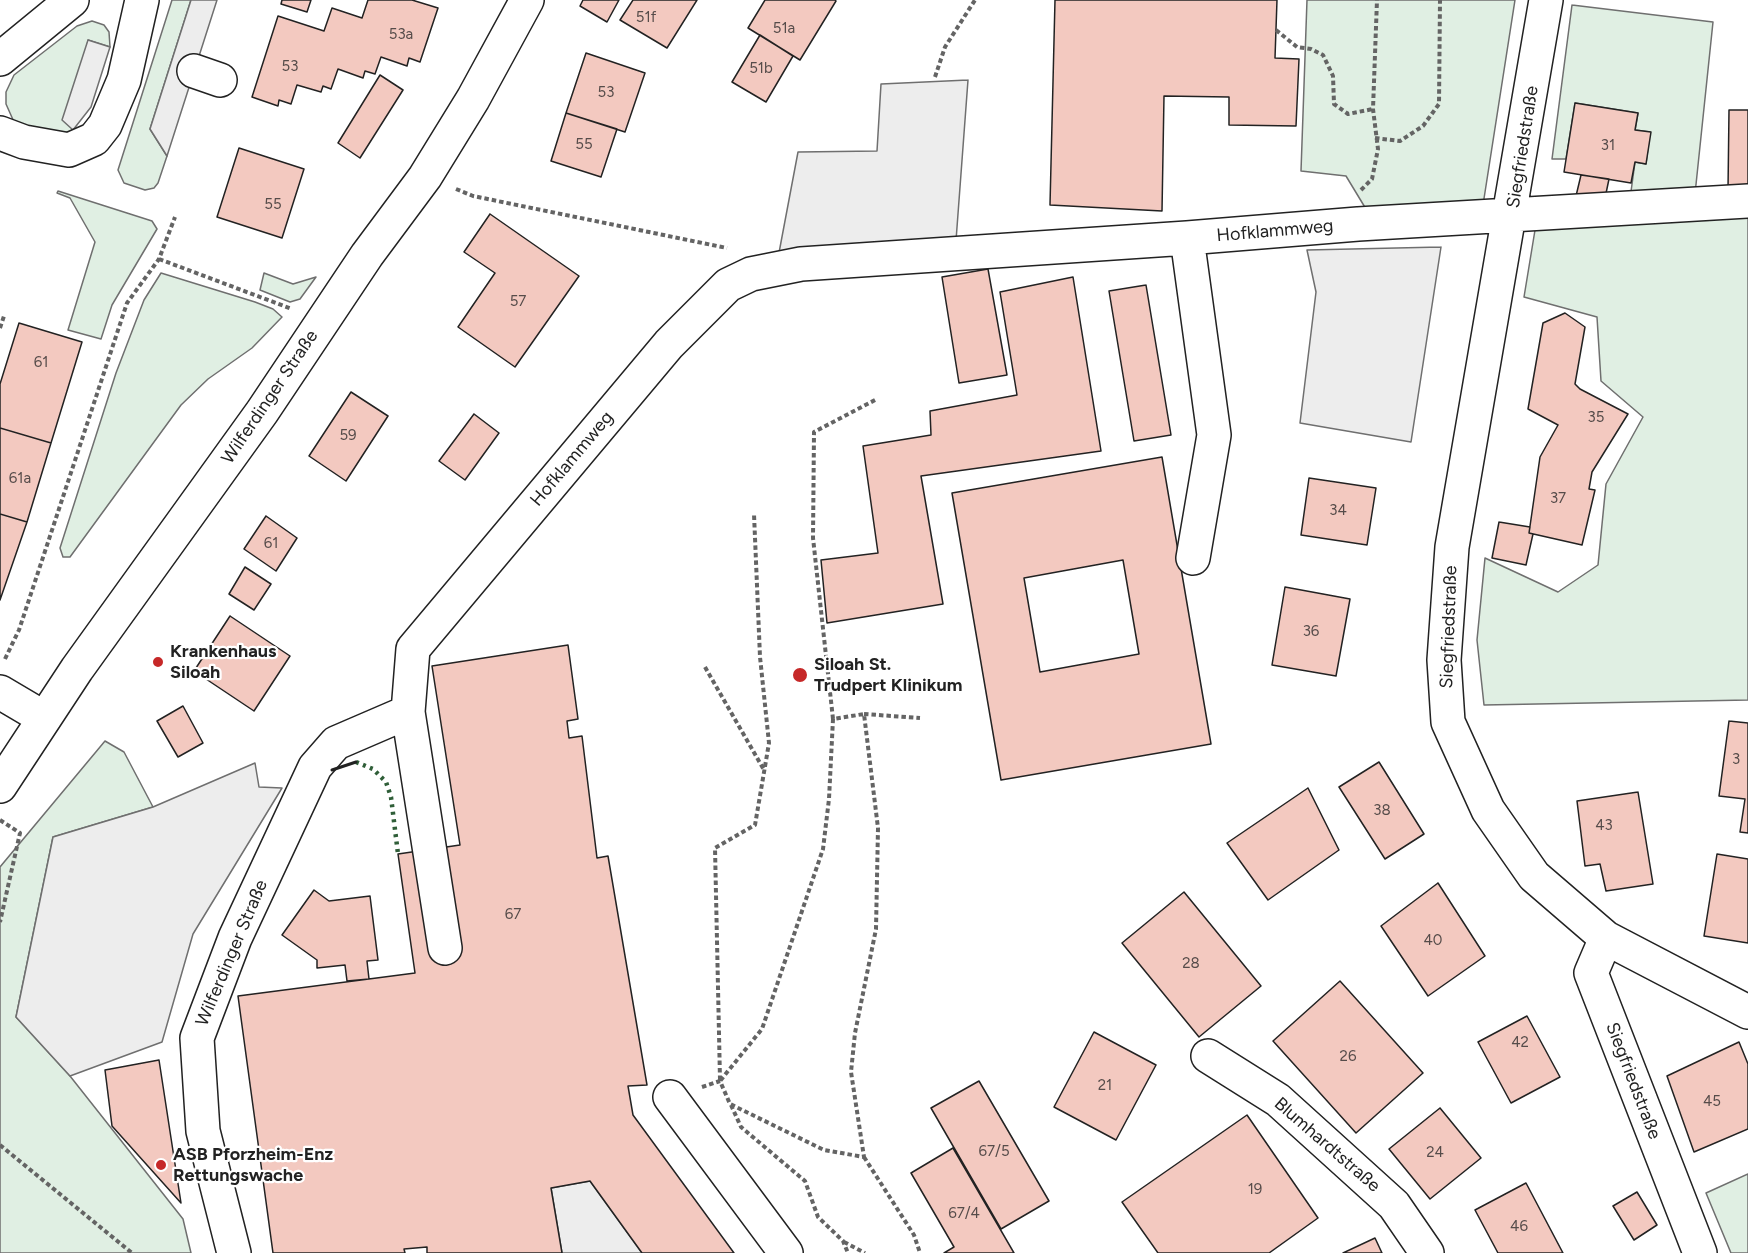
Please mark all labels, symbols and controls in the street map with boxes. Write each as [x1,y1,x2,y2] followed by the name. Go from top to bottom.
[636,9,656,27] house number: 51f
[773,20,795,38] house number: 51a
[389,26,413,44] house number: 53a
[282,58,298,76] house number: 53
[749,60,773,78] house number: 51b
[598,84,614,102] house number: 53
[1503,84,1543,210] street label: Siegfriedstraße
[575,136,593,154] house number: 55
[1601,137,1615,155] house number: 31
[264,196,282,214] house number: 55
[1216,215,1334,247] street label: Hofklammweg
[510,293,526,311] house number: 57
[217,326,323,468] street label: Wilferdinger Straße
[34,354,48,372] house number: 61
[526,407,618,511] street label: Hofklammweg
[1588,409,1604,427] house number: 35
[339,427,357,445] house number: 59
[9,470,31,488] house number: 61a
[1550,490,1566,508] house number: 37
[1329,502,1347,520] house number: 34
[264,535,278,553] house number: 61
[1436,565,1462,689] street label: Siegfriedstraße
[1303,623,1319,641] house number: 36
[170,641,276,684] place label: Krankenhaus Siloah
[814,654,962,696] place label: Siloah St. Trudpert Klinikum
[151,655,165,669] marker: Krankenhaus Siloah
[791,666,809,684] marker: Siloah St. Trudpert Klinikum
[1732,751,1740,769] house number: 3
[1373,802,1391,820] house number: 38
[1595,817,1613,835] house number: 43
[191,877,273,1029] street label: Wilferdinger Straße
[505,906,521,924] house number: 67
[1424,932,1442,950] house number: 40
[1182,955,1200,973] house number: 28
[1601,1020,1665,1142] street label: Siegfriedstraße
[1511,1034,1529,1052] house number: 42
[1340,1048,1356,1066] house number: 26
[1098,1077,1112,1095] house number: 21
[1270,1093,1384,1197] street label: Blumhardtstraße
[1703,1093,1721,1111] house number: 45
[978,1143,1010,1161] house number: 67/5
[173,1144,333,1186] place label: ASB Pforzheim-Enz Rettungswache
[1426,1144,1444,1162] house number: 24
[154,1158,168,1172] marker: ASB Pforzheim-Enz Rettungswache
[1248,1181,1262,1199] house number: 19
[948,1205,980,1223] house number: 67/4
[1510,1218,1528,1236] house number: 46

